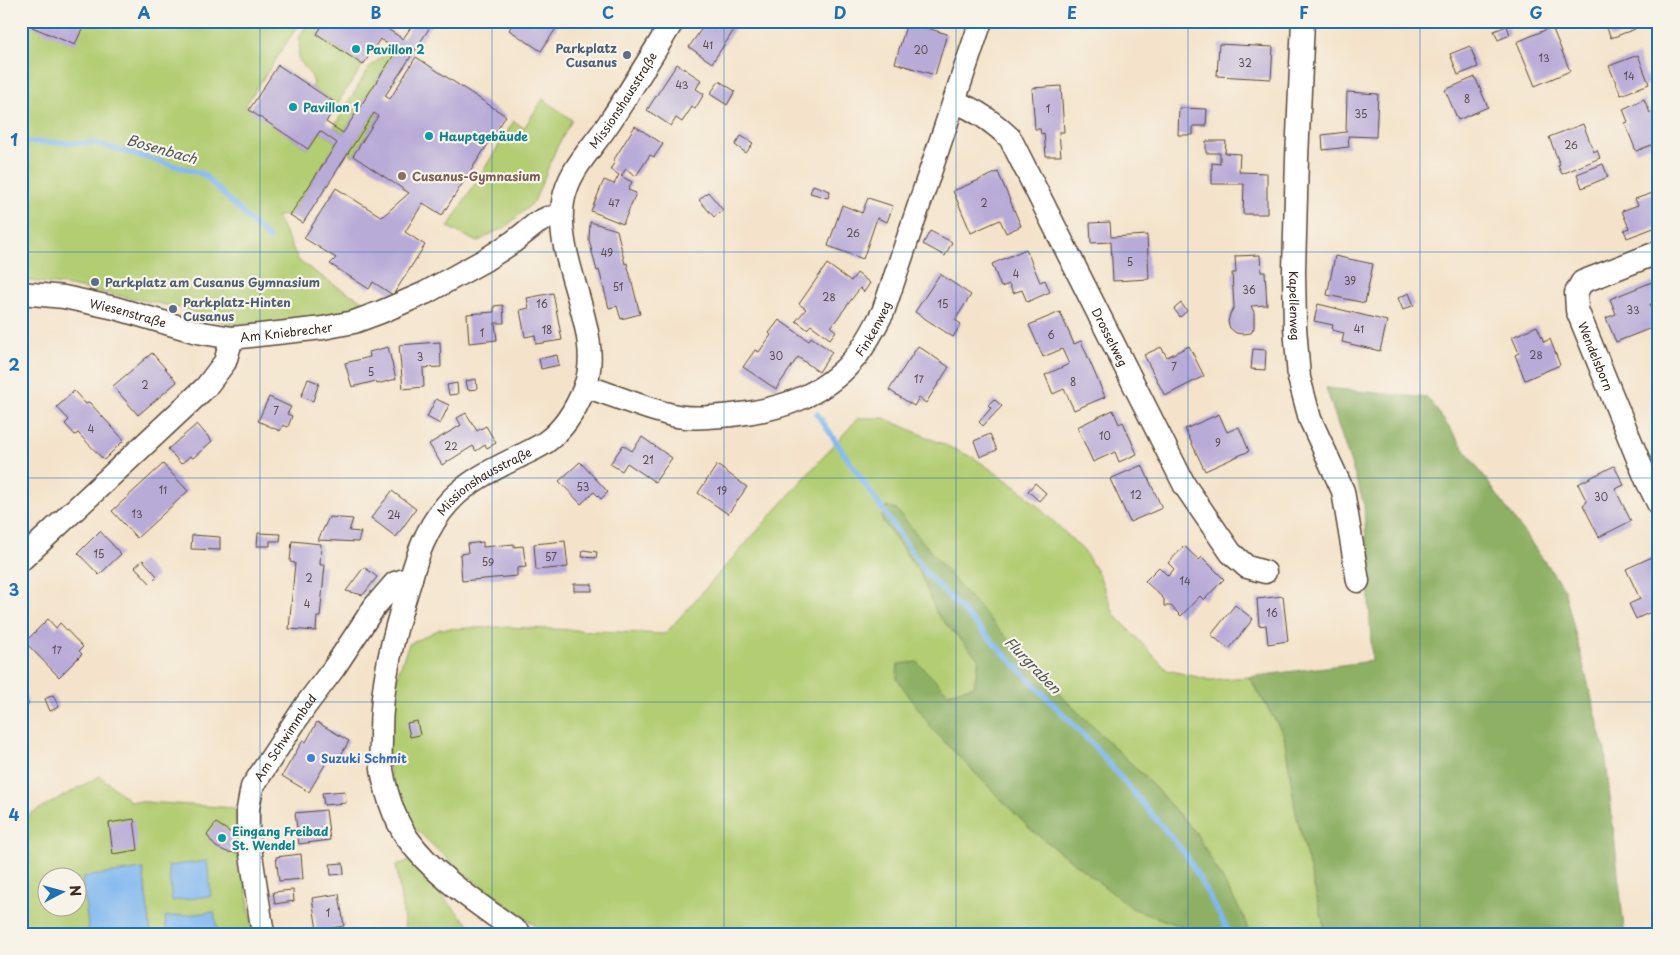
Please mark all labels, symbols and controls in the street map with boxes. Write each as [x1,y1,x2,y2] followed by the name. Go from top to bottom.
[138,0,151,24] text: A
[371,0,382,24] text: B
[602,0,614,24] text: C
[834,0,846,24] text: D
[1067,0,1077,24] text: E
[1299,0,1309,24] text: F
[1529,0,1543,24] text: G
[703,37,713,52] house number: 41
[556,39,617,71] place label: Parkplatz Cusanus
[366,40,425,58] place label: Pavillon 2
[914,42,928,57] house number: 20
[350,43,362,55] marker: Pavillon 2
[585,48,661,152] street label: Missionshausstraße
[621,49,633,61] marker: Parkplatz Cusanus
[1538,50,1550,65] house number: 13
[1238,55,1252,70] house number: 32
[1623,68,1635,83] house number: 14
[676,77,689,92] house number: 43
[1464,91,1470,106] house number: 8
[303,98,359,116] place label: Pavillon 1
[287,101,299,113] marker: Pavillon 1
[1046,101,1050,116] house number: 1
[1355,106,1367,121] house number: 35
[10,127,18,151] text: 1
[439,127,528,145] place label: Hauptgebäude
[124,129,200,169] water label: Bosenbach
[423,130,435,142] marker: Hauptgebäude
[1564,137,1578,152] house number: 26
[412,167,541,185] place label: Cusanus-Gymnasium
[396,170,408,182] marker: Cusanus-Gymnasium
[608,195,621,210] house number: 47
[980,195,988,210] house number: 2
[846,225,860,240] house number: 26
[601,245,613,260] house number: 49
[1127,254,1133,269] house number: 5
[1013,266,1020,281] house number: 4
[1285,271,1305,341] street label: Kapellenweg
[105,273,320,291] place label: Parkplatz am Cusanus Gymnasium
[1344,273,1356,288] house number: 39
[89,276,101,288] marker: Parkplatz am Cusanus Gymnasium
[613,279,623,294] house number: 51
[1242,282,1256,297] house number: 36
[822,289,836,304] house number: 28
[183,293,291,325] place label: Parkplatz-Hinten Cusanus
[88,294,168,332] street label: Wiesenstraße
[536,296,548,311] house number: 16
[938,296,948,311] house number: 15
[851,299,895,360] street label: Finkenweg
[1626,302,1640,317] house number: 33
[167,303,179,315] marker: Parkplatz-Hinten Cusanus
[1088,305,1132,370] street label: Drosselweg
[239,317,334,346] street label: Am Kniebrecher
[1574,319,1618,393] street label: Wendelsborn
[1354,321,1364,336] house number: 41
[542,322,552,337] house number: 18
[480,325,484,340] house number: 1
[1047,327,1055,342] house number: 6
[1529,347,1543,362] house number: 28
[769,348,783,363] house number: 30
[417,349,423,364] house number: 3
[8,352,20,376] text: 2
[1171,359,1177,374] house number: 7
[368,364,374,379] house number: 5
[914,371,925,386] house number: 17
[1070,374,1076,389] house number: 8
[141,377,149,392] house number: 2
[273,403,279,418] house number: 7
[88,421,95,436] house number: 4
[1099,428,1111,443] house number: 10
[1215,435,1221,450] house number: 9
[444,438,458,453] house number: 22
[432,443,535,519] street label: Missionshausstraße
[642,452,654,467] house number: 21
[577,479,589,494] house number: 53
[159,482,167,497] house number: 11
[717,483,727,498] house number: 19
[1130,487,1142,502] house number: 12
[1594,489,1608,504] house number: 30
[131,506,143,521] house number: 13
[387,507,401,522] house number: 24
[94,546,104,561] house number: 15
[545,549,557,564] house number: 57
[482,554,494,569] house number: 59
[305,570,313,585] house number: 2
[1179,573,1191,588] house number: 14
[9,577,19,601] text: 3
[304,596,311,611] house number: 4
[1266,605,1278,620] house number: 16
[1000,632,1067,699] water label: Flurgraben
[52,642,63,657] house number: 17
[249,690,320,785] street label: Am Schwimmbad
[321,749,407,767] place label: Suzuki Schmit
[305,752,317,764] marker: Suzuki Schmit
[9,802,20,826] text: 4
[232,822,328,854] place label: Eingang Freibad St. Wendel
[216,832,228,844] marker: Eingang Freibad St. Wendel
[38,868,88,918] north arrow
[64,884,86,897] text: N
[326,905,330,920] house number: 1

